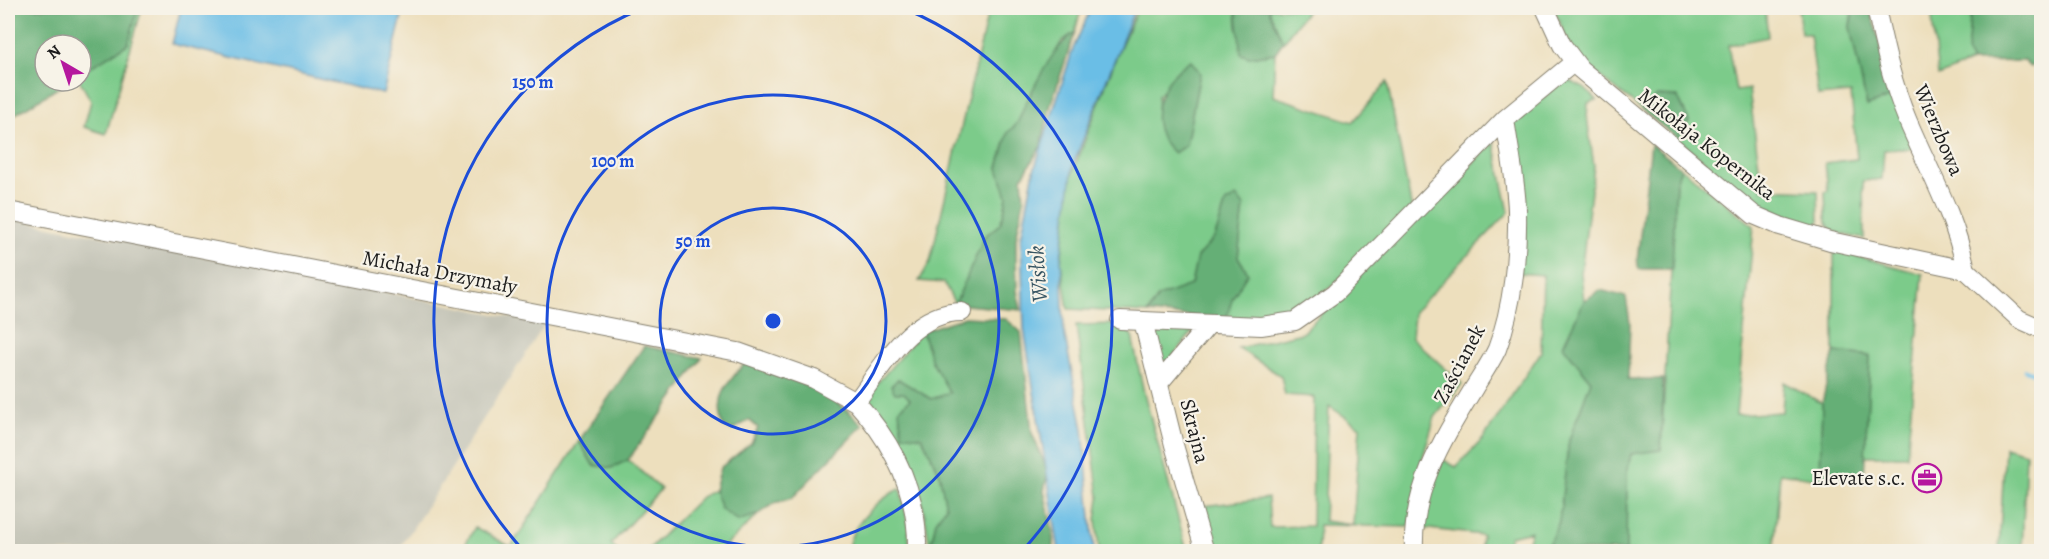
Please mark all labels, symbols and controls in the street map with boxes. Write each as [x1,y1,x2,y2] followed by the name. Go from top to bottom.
[33,33,93,93] north arrow
[43,40,66,64] text: N
[512,70,554,94] text: 150 m
[1907,79,1971,180] street label: Wierzbowa
[1632,81,1782,207] street label: Mikołaja Kopernika
[592,149,634,173] text: 100 m
[676,229,710,253] text: 50 m
[360,243,520,301] street label: Michała Drzymały
[1021,244,1055,303] water label: Wisłok
[763,311,783,331] centre of rings
[1426,319,1492,409] street label: Zaścianek
[1173,396,1217,466] street label: Skrajna
[1911,462,1943,494] office icon: Elevate s.c.
[1812,464,1906,492] place label: Elevate s.c.

